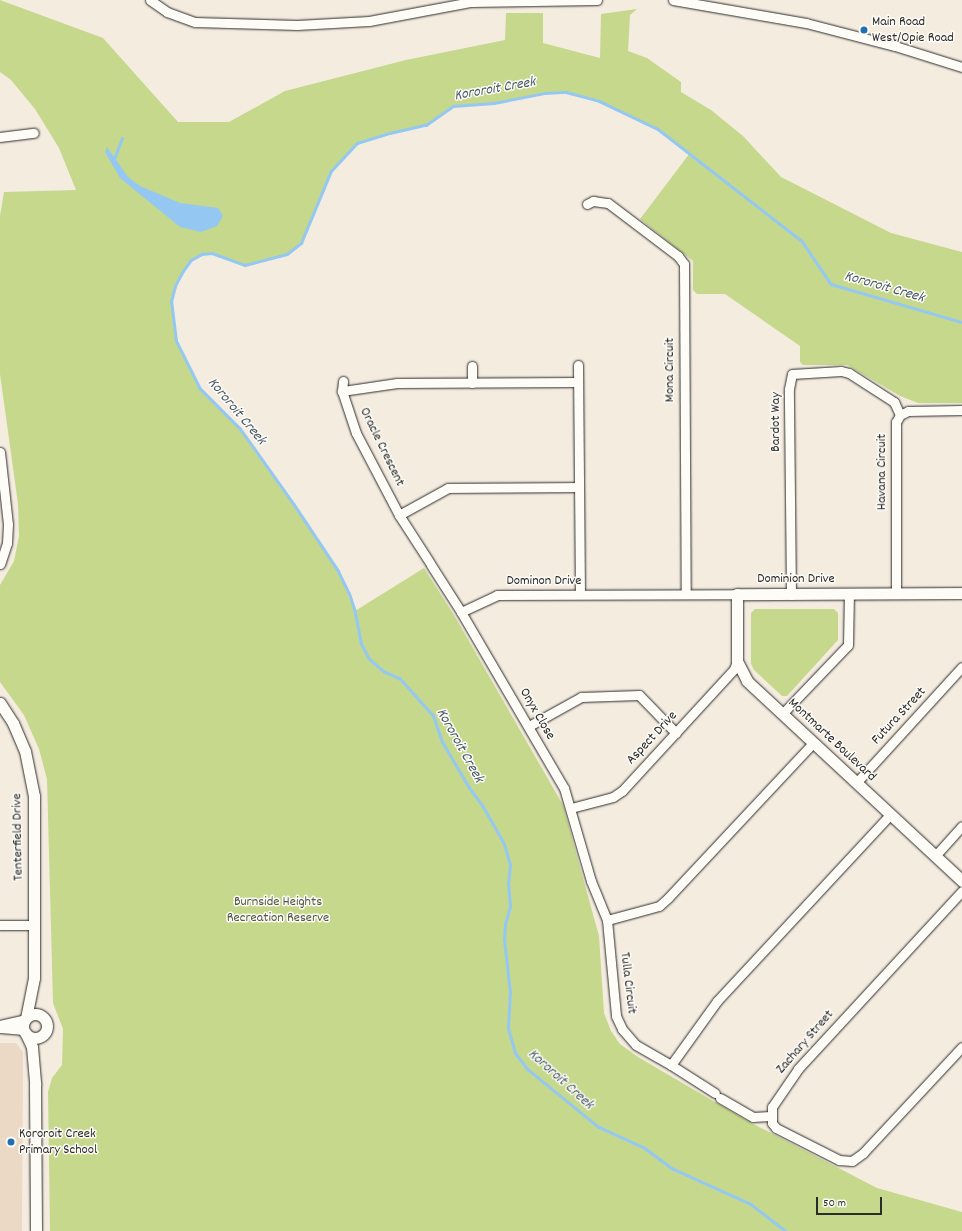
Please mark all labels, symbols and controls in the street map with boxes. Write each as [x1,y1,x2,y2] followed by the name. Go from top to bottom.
[872,14,954,46] place label: Main Road West/Opie Road
[859,25,869,35] marker: Main Road West/Opie Road
[453,74,537,106] water label: Kororoit Creek
[842,268,926,308] water label: Kororoit Creek
[662,338,678,402] street label: Mona Circuit
[203,375,269,449] water label: Kororoit Creek
[768,392,784,452] street label: Bardot Way
[356,405,408,489] street label: Oracle Crescent
[874,434,890,510] street label: Havana Circuit
[757,571,835,587] street label: Dominion Drive
[507,573,581,589] street label: Dominon Drive
[868,684,930,748] street label: Futura Street
[515,685,559,743] street label: Onyx Close
[784,695,880,785] street label: Montmarte Boulevard
[431,706,487,786] water label: Kororoit Creek
[623,708,681,768] street label: Aspect Drive
[9,793,27,881] street label: Tenterfield Drive
[227,894,329,926] park label: Burnside Heights Recreation Reserve
[616,951,640,1015] street label: Tulla Circuit
[773,1007,837,1077] street label: Zachary Street
[523,1046,597,1114] water label: Kororoit Creek
[19,1126,97,1158] place label: Kororoit Creek Primary School
[6,1137,16,1147] marker: Kororoit Creek Primary School
[818,1189,884,1215] scale bar
[823,1195,846,1212] text: 50 m

